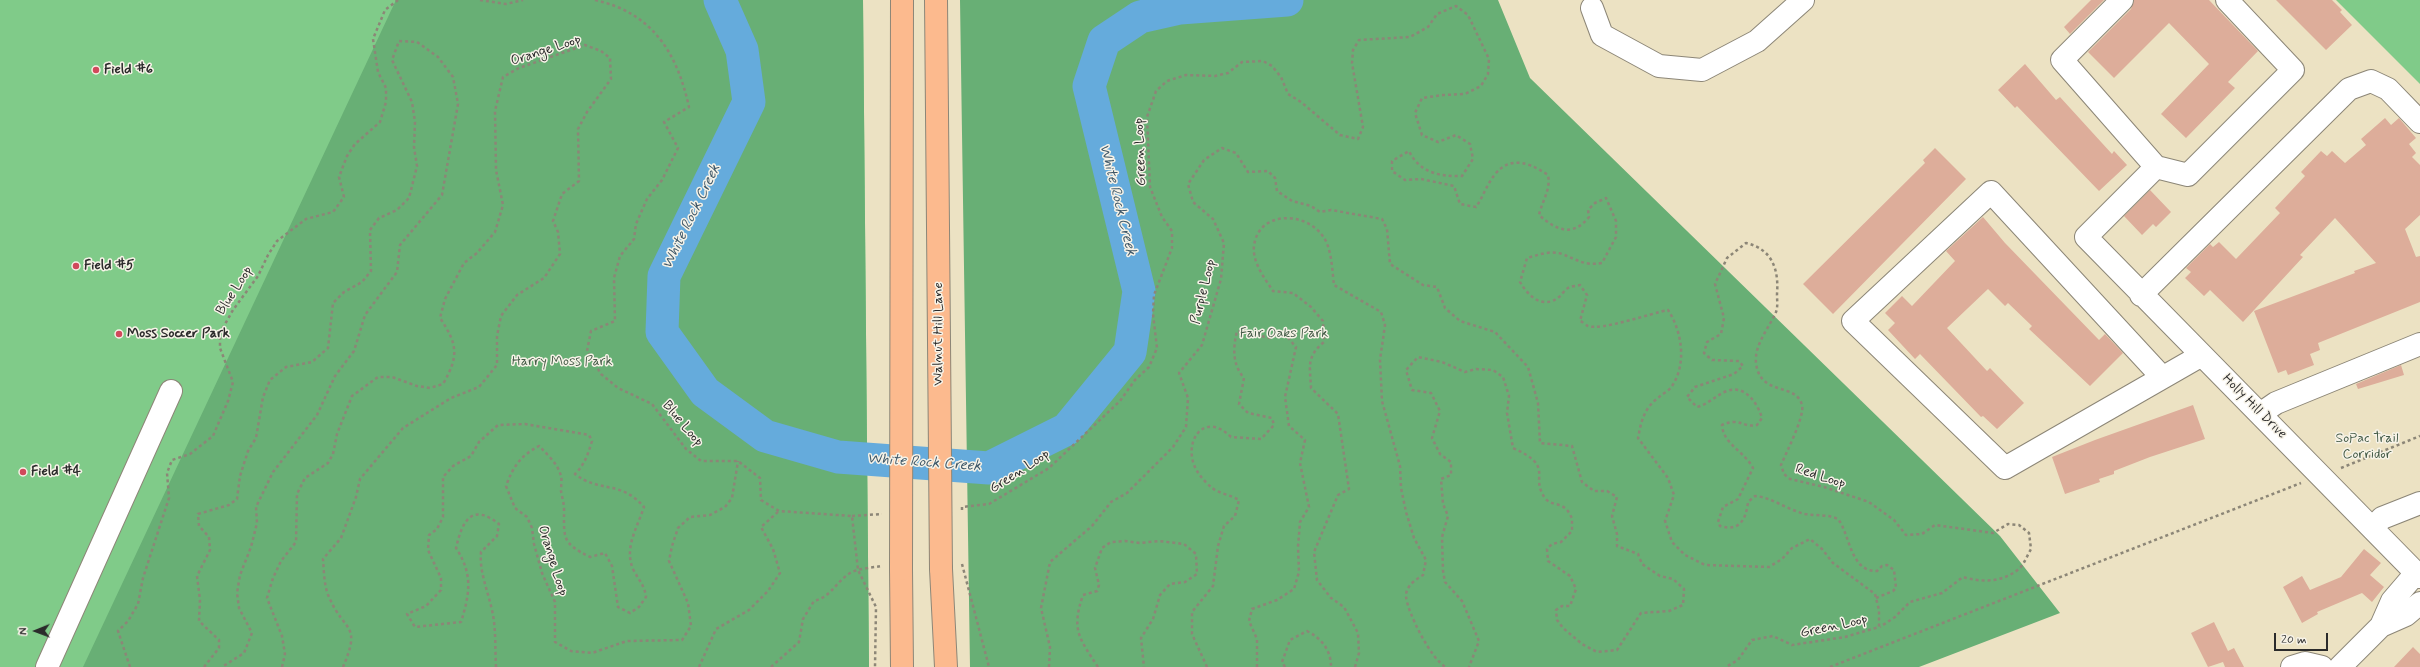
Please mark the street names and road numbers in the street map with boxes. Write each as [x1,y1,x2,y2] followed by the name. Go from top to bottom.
[509,32,583,70] street label: Orange Loop
[1131,118,1151,186] street label: Green Loop
[1188,258,1220,326] street label: Purple Loop
[213,263,257,319] street label: Blue Loop
[931,282,947,386] street label: Walnut Hill Lane
[2218,371,2290,443] street label: Holly Hill Drive
[658,398,706,450] street label: Blue Loop
[987,446,1053,498] street label: Green Loop
[1793,461,1847,493] street label: Red Loop
[533,524,571,598] street label: Orange Loop
[1799,612,1869,642] street label: Green Loop

